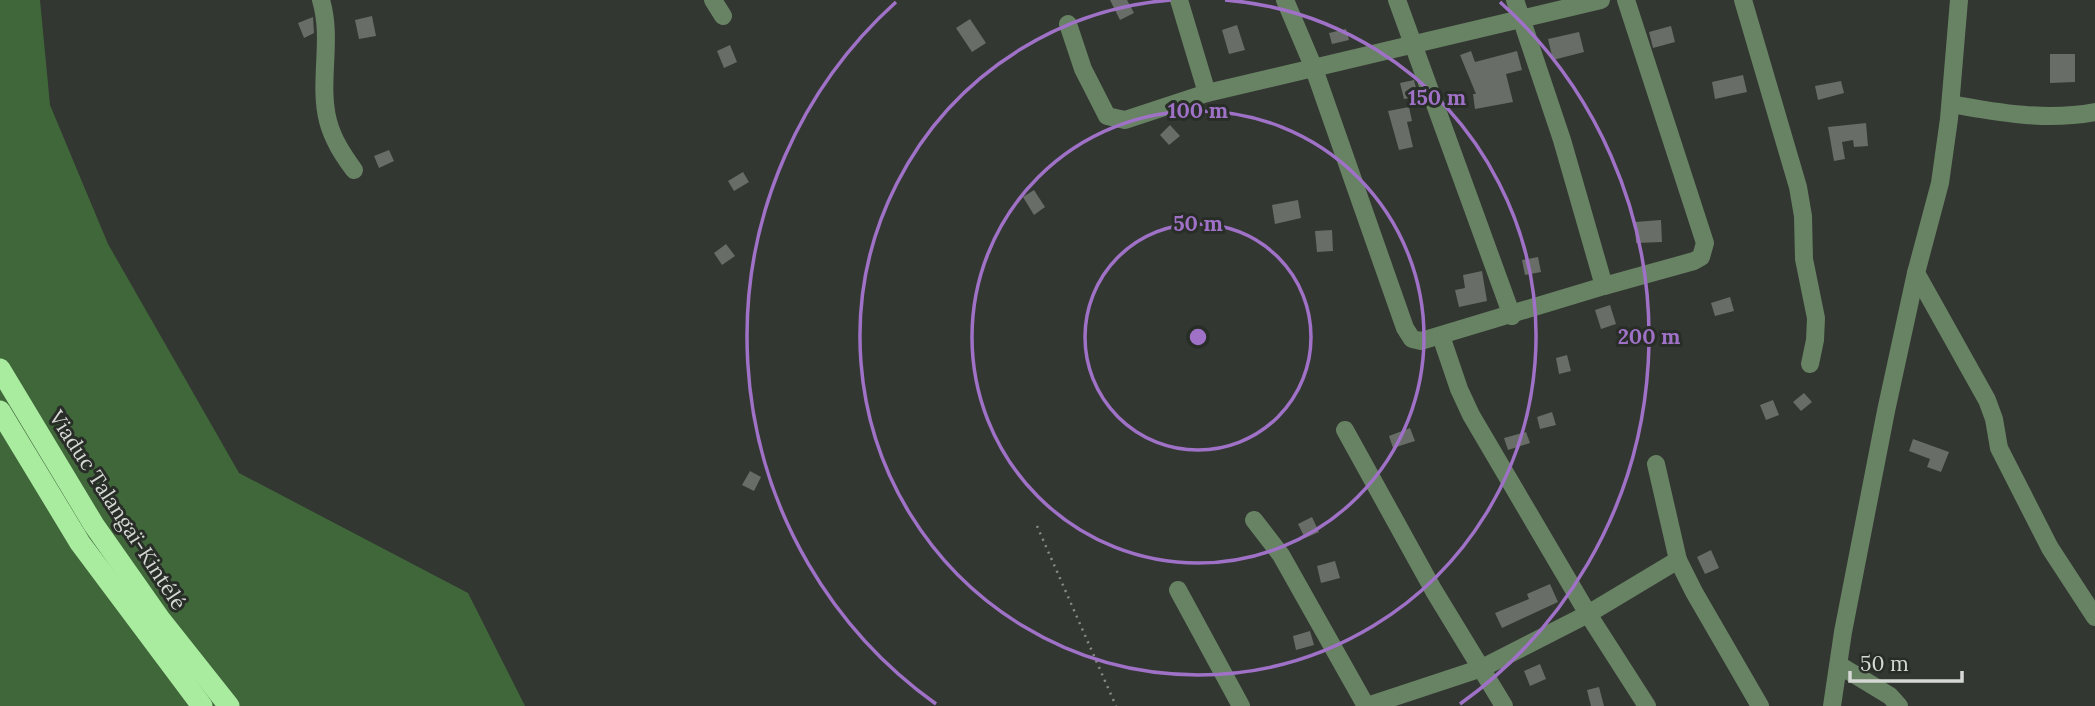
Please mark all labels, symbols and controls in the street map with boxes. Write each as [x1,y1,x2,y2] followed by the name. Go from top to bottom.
[1408,84,1466,111] text: 150 m
[1168,97,1228,124] text: 100 m
[1173,210,1223,237] text: 50 m
[1618,323,1680,350] text: 200 m
[1186,325,1210,349] centre of rings
[43,404,193,615] street label: Viaduc Talangaï-Kintélé
[1850,640,1962,684] scale bar
[1860,650,1909,677] text: 50 m

